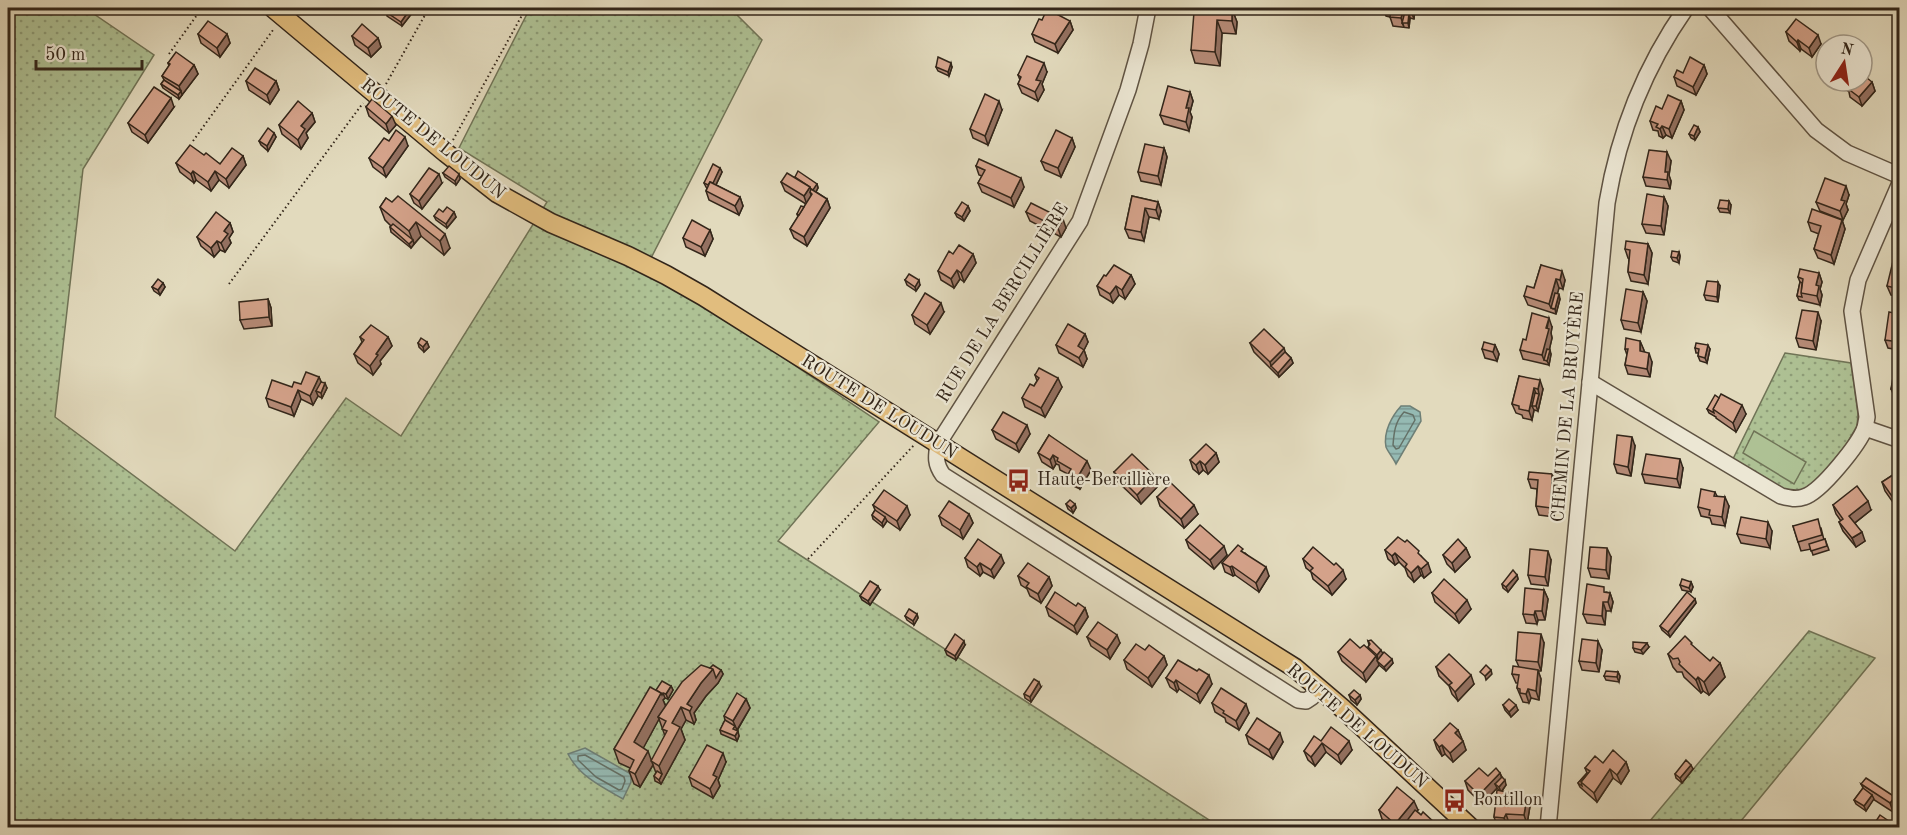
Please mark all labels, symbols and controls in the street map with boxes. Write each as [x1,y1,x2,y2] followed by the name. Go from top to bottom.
[36,33,142,71] scale bar
[1814,33,1874,93] north arrow
[1839,41,1855,60] text: N
[45,46,85,64] text: 50 m
[357,75,509,203] street label: ROUTE DE LOUDUN
[931,198,1072,406] street label: RUE DE LA BERCILLIÈRE
[1545,290,1587,523] street label: CHEMIN DE LA BRUYÈRE
[798,352,960,462] street label: ROUTE DE LOUDUN
[1006,467,1032,493] bus stop icon: Haute-Bercillière
[1037,471,1170,489] place label: Haute-Bercillière
[1283,660,1431,792] street label: ROUTE DE LOUDUN
[1442,787,1468,813] bus stop icon: Pontillon
[1473,791,1543,809] place label: Pontillon

